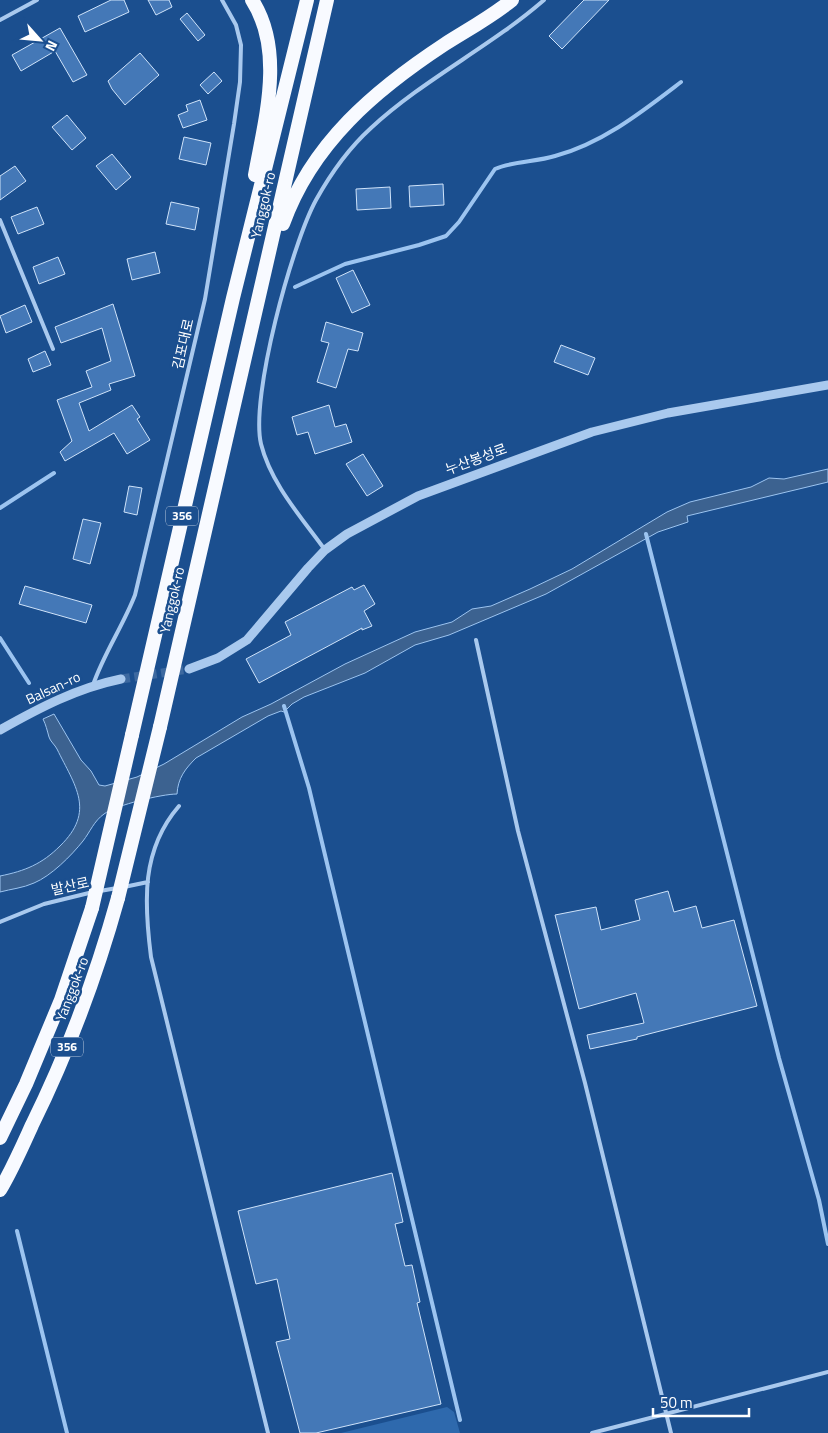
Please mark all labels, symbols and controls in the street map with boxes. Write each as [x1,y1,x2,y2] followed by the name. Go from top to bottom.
[15,15,65,65] north arrow
[40,37,64,55] text: N
[245,170,280,240] street label: Yanggok-ro
[166,316,199,371] street label: 김포대로
[442,438,510,479] street label: 누산봉성로
[166,506,198,526] road number: 356
[154,565,189,635] street label: Yanggok-ro
[22,666,84,709] street label: Balsan-ro
[49,871,91,900] street label: 발산로
[50,954,93,1024] street label: Yanggok-ro
[51,1038,83,1056] road number: 356
[653,1386,749,1418] scale bar
[660,1391,693,1414] text: 50 m

